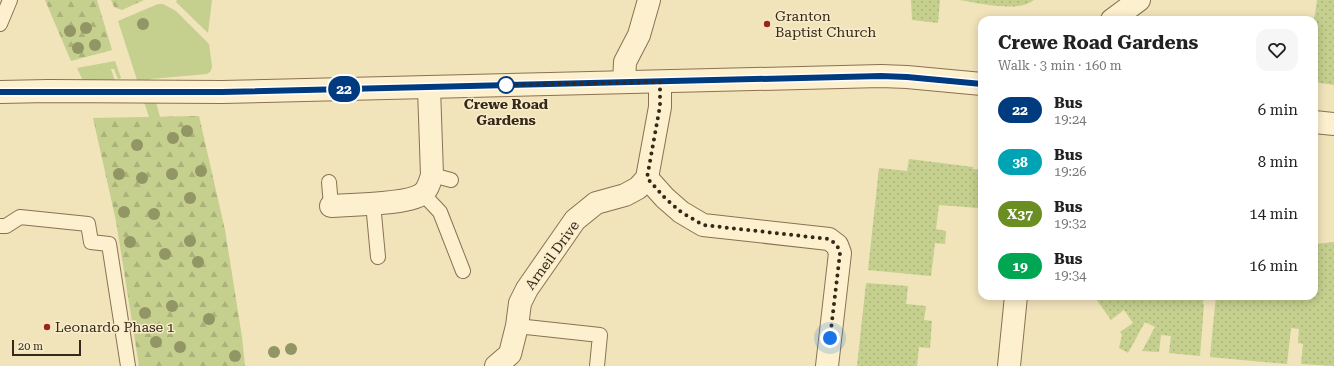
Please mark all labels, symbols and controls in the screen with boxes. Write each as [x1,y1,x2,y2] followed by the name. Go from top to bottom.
[775,8,876,40] place label: Granton Baptist Church
[762,19,772,29] marker: Granton Baptist Church
[1256,29,1298,71] button: heart
[998,31,1198,54] text: Crewe Road Gardens
[998,58,1122,73] text: Walk · 3 min · 160 m
[326,76,362,102] line badge: 22
[497,76,515,94] marker: Crewe Road Gardens
[336,81,352,97] text: 22
[1054,94,1082,112] text: Bus
[464,96,549,128] place label: Crewe Road Gardens
[1258,101,1298,119] text: 6 min
[1012,102,1028,118] text: 22
[1054,112,1086,127] text: 19:24
[1054,146,1082,164] text: Bus
[1258,153,1298,171] text: 8 min
[1012,154,1028,170] text: 38
[1054,164,1086,179] text: 19:26
[1054,198,1082,216] text: Bus
[1249,205,1298,223] text: 14 min
[1007,206,1033,222] text: X37
[1054,216,1086,231] text: 19:32
[522,217,583,293] street label: Arneil Drive
[1054,250,1082,268] text: Bus
[1249,257,1298,275] text: 16 min
[1012,258,1028,274] text: 19
[1054,268,1086,283] text: 19:34
[55,319,175,335] place label: Leonardo Phase 1
[42,322,52,332] marker: Leonardo Phase 1
[820,328,840,348] your location
[12,338,81,357] scale bar
[18,340,43,353] text: 20 m

